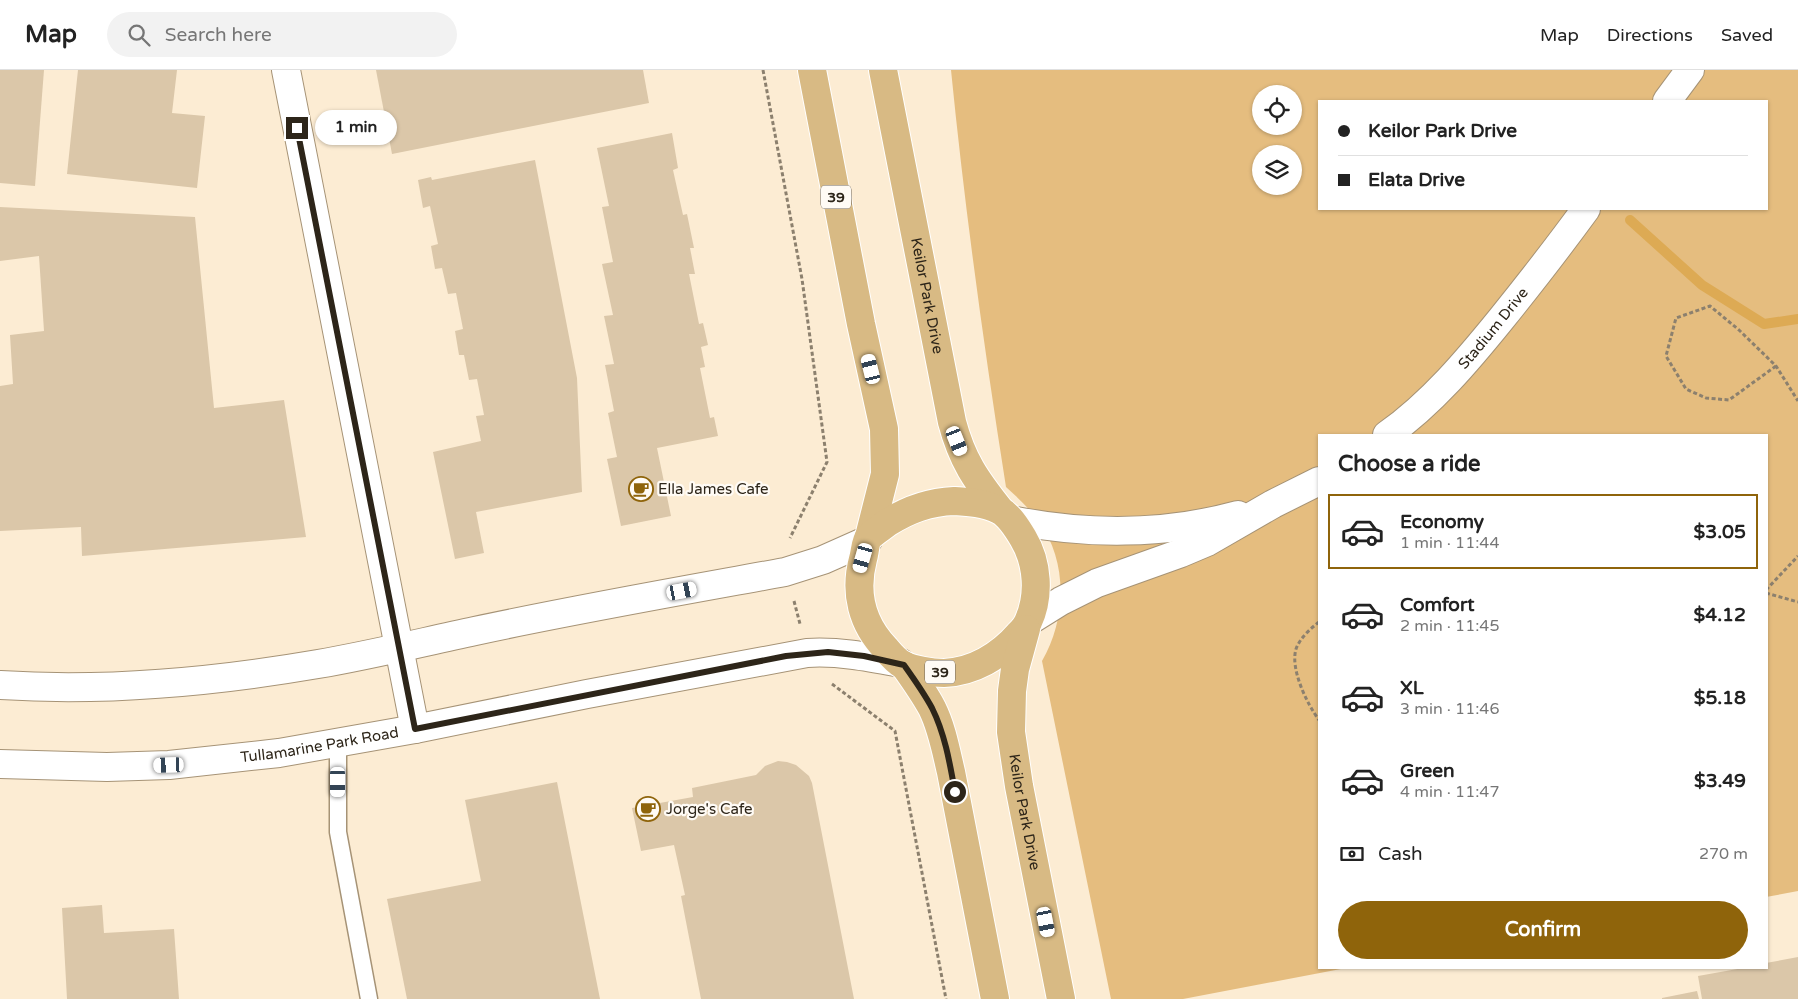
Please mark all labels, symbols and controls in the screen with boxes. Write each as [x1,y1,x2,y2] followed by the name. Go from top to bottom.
[107,12,457,57] search box
[25,20,77,49] text: Map
[125,21,153,49] icon: search
[165,24,272,46] text: Search here
[1540,24,1579,46] text: Map
[1607,24,1693,46] text: Directions
[1721,24,1773,46] text: Saved
[1252,85,1302,195] map controls
[1252,85,1302,135] button: locate
[314,110,397,146] callout: 1 min
[286,117,308,139] route end
[335,117,377,137] text: 1 min
[1368,120,1517,142] text: Keilor Park Drive
[1252,145,1302,195] button: layers
[1368,169,1465,191] text: Elata Drive
[821,185,851,208] road number: 39
[907,236,947,355] street label: Keilor Park Drive
[1454,284,1532,373] street label: Stadium Drive
[860,353,881,385] car
[944,424,969,458] car
[1338,451,1481,477] text: Choose a ride
[628,476,654,502] cafe icon: Ella James Cafe
[658,480,769,498] place label: Ella James Cafe
[1340,509,1385,554] icon: car
[1400,511,1484,533] text: Economy
[1694,521,1746,543] text: $3.05
[1400,533,1499,553] text: 1 min · 11:44
[851,542,874,574] car
[665,581,698,601] car
[1340,592,1385,637] icon: car
[1400,594,1474,616] text: Comfort
[1694,604,1746,626] text: $4.12
[1400,616,1499,636] text: 2 min · 11:45
[925,660,955,684] road number: 39
[1340,675,1385,720] icon: car
[1400,677,1424,699] text: XL
[1694,687,1746,709] text: $5.18
[1400,699,1499,719] text: 3 min · 11:46
[239,723,400,766] street label: Tullamarine Park Road
[1005,753,1044,872] street label: Keilor Park Drive
[153,757,184,773] car
[1340,758,1385,803] icon: car
[1400,760,1454,782] text: Green
[330,767,345,797] car
[1694,770,1746,792] text: $3.49
[944,781,966,803] route start
[1400,782,1499,802] text: 4 min · 11:47
[635,796,661,822] cafe icon: Jorge's Cafe
[666,800,752,818] place label: Jorge's Cafe
[1338,840,1366,868] icon: cash
[1378,843,1423,865] text: Cash
[1699,844,1748,864] text: 270 m
[1338,901,1748,959] button: Confirm
[1035,906,1056,938] car

